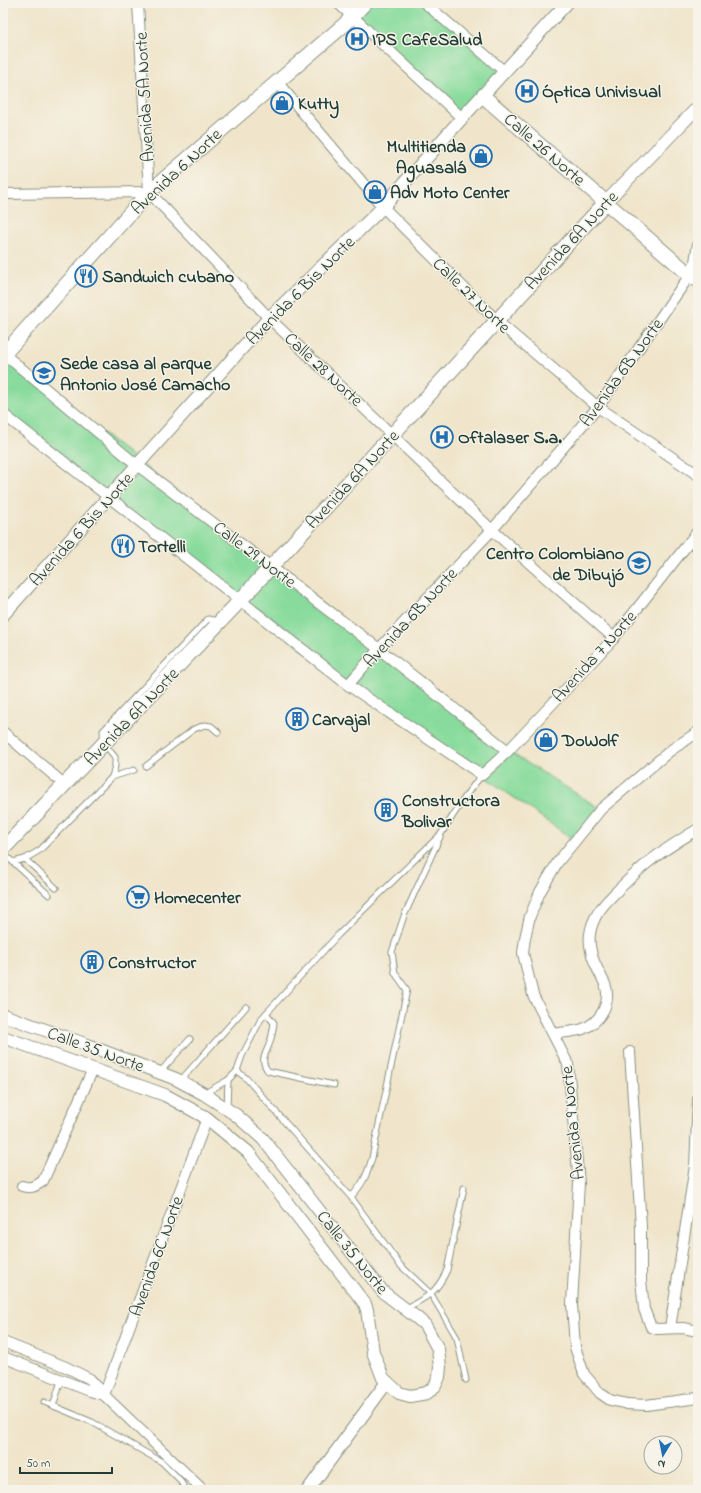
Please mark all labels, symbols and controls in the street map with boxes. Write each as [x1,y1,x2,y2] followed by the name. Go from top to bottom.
[344,26,370,52] hospital icon: IPS CafeSalud
[372,28,483,54] place label: IPS CafeSalud
[130,30,162,163] street label: Avenida 5A Norte
[514,78,540,104] hospital icon: Óptica Univisual
[542,80,661,106] place label: Óptica Univisual
[269,90,295,116] shop icon: Kutty
[298,92,339,119] place label: Kutty
[497,108,591,194] street label: Calle 26 Norte
[126,123,230,222] street label: Avenida 6 Norte
[386,135,467,183] place label: Multitienda Aguasalá
[468,143,494,169] shop icon: Multitienda Aguasalá
[362,179,388,205] shop icon: Adv Moto Center
[390,181,510,207] place label: Adv Moto Center
[519,185,626,297] street label: Avenida 6A Norte
[241,230,363,352] street label: Avenida 6 Bis Norte
[426,252,516,341] street label: Calle 27 Norte
[73,263,99,289] restaurant icon: Sandwich cubano
[102,265,234,291] place label: Sandwich cubano
[574,313,672,433] street label: Avenida 6B Norte
[277,327,369,415] street label: Calle 28 Norte
[60,352,230,399] place label: Sede casa al parque Antonio José Camacho
[31,360,57,386] school or university icon: Sede casa al parque Antonio José Camacho
[300,424,407,536] street label: Avenida 6A Norte
[429,424,455,450] hospital icon: Oftalaser S.a.
[458,426,562,452] place label: Oftalaser S.a.
[24,467,142,593] street label: Avenida 6 Bis Norte
[207,516,302,596] street label: Calle 29 Norte
[110,533,136,559] restaurant icon: Tortelli
[138,535,186,561] place label: Tortelli
[486,542,624,589] place label: Centro Colombiano de Dibujó
[626,550,652,576] school or university icon: Centro Colombiano de Dibujó
[358,562,466,674] street label: Avenida 6B Norte
[547,605,645,709] street label: Avenida 7 Norte
[79,662,187,772] street label: Avenida 6A Norte
[284,706,310,732] building icon: Carvajal
[312,708,370,734] place label: Carvajal
[533,727,559,753] shop icon: DoWolf
[561,729,619,755] place label: DoWolf
[401,789,500,836] place label: Constructora Bolivar
[373,797,399,823] building icon: Constructora Bolivar
[125,884,151,910] supermarket icon: Homecenter
[154,886,241,912] place label: Homecenter
[79,949,105,975] building icon: Constructor
[108,951,197,977] place label: Constructor
[43,1021,148,1081] street label: Calle 35 Norte
[555,1064,593,1181] street label: Avenida 9 Norte
[124,1192,192,1321] street label: Avenida 6C Norte
[309,1206,394,1302] street label: Calle 35 Norte
[643,1435,683,1475] north arrow
[20,1449,112,1475] scale bar
[26,1455,50,1473] text: 50 m
[656,1455,666,1472] text: N

